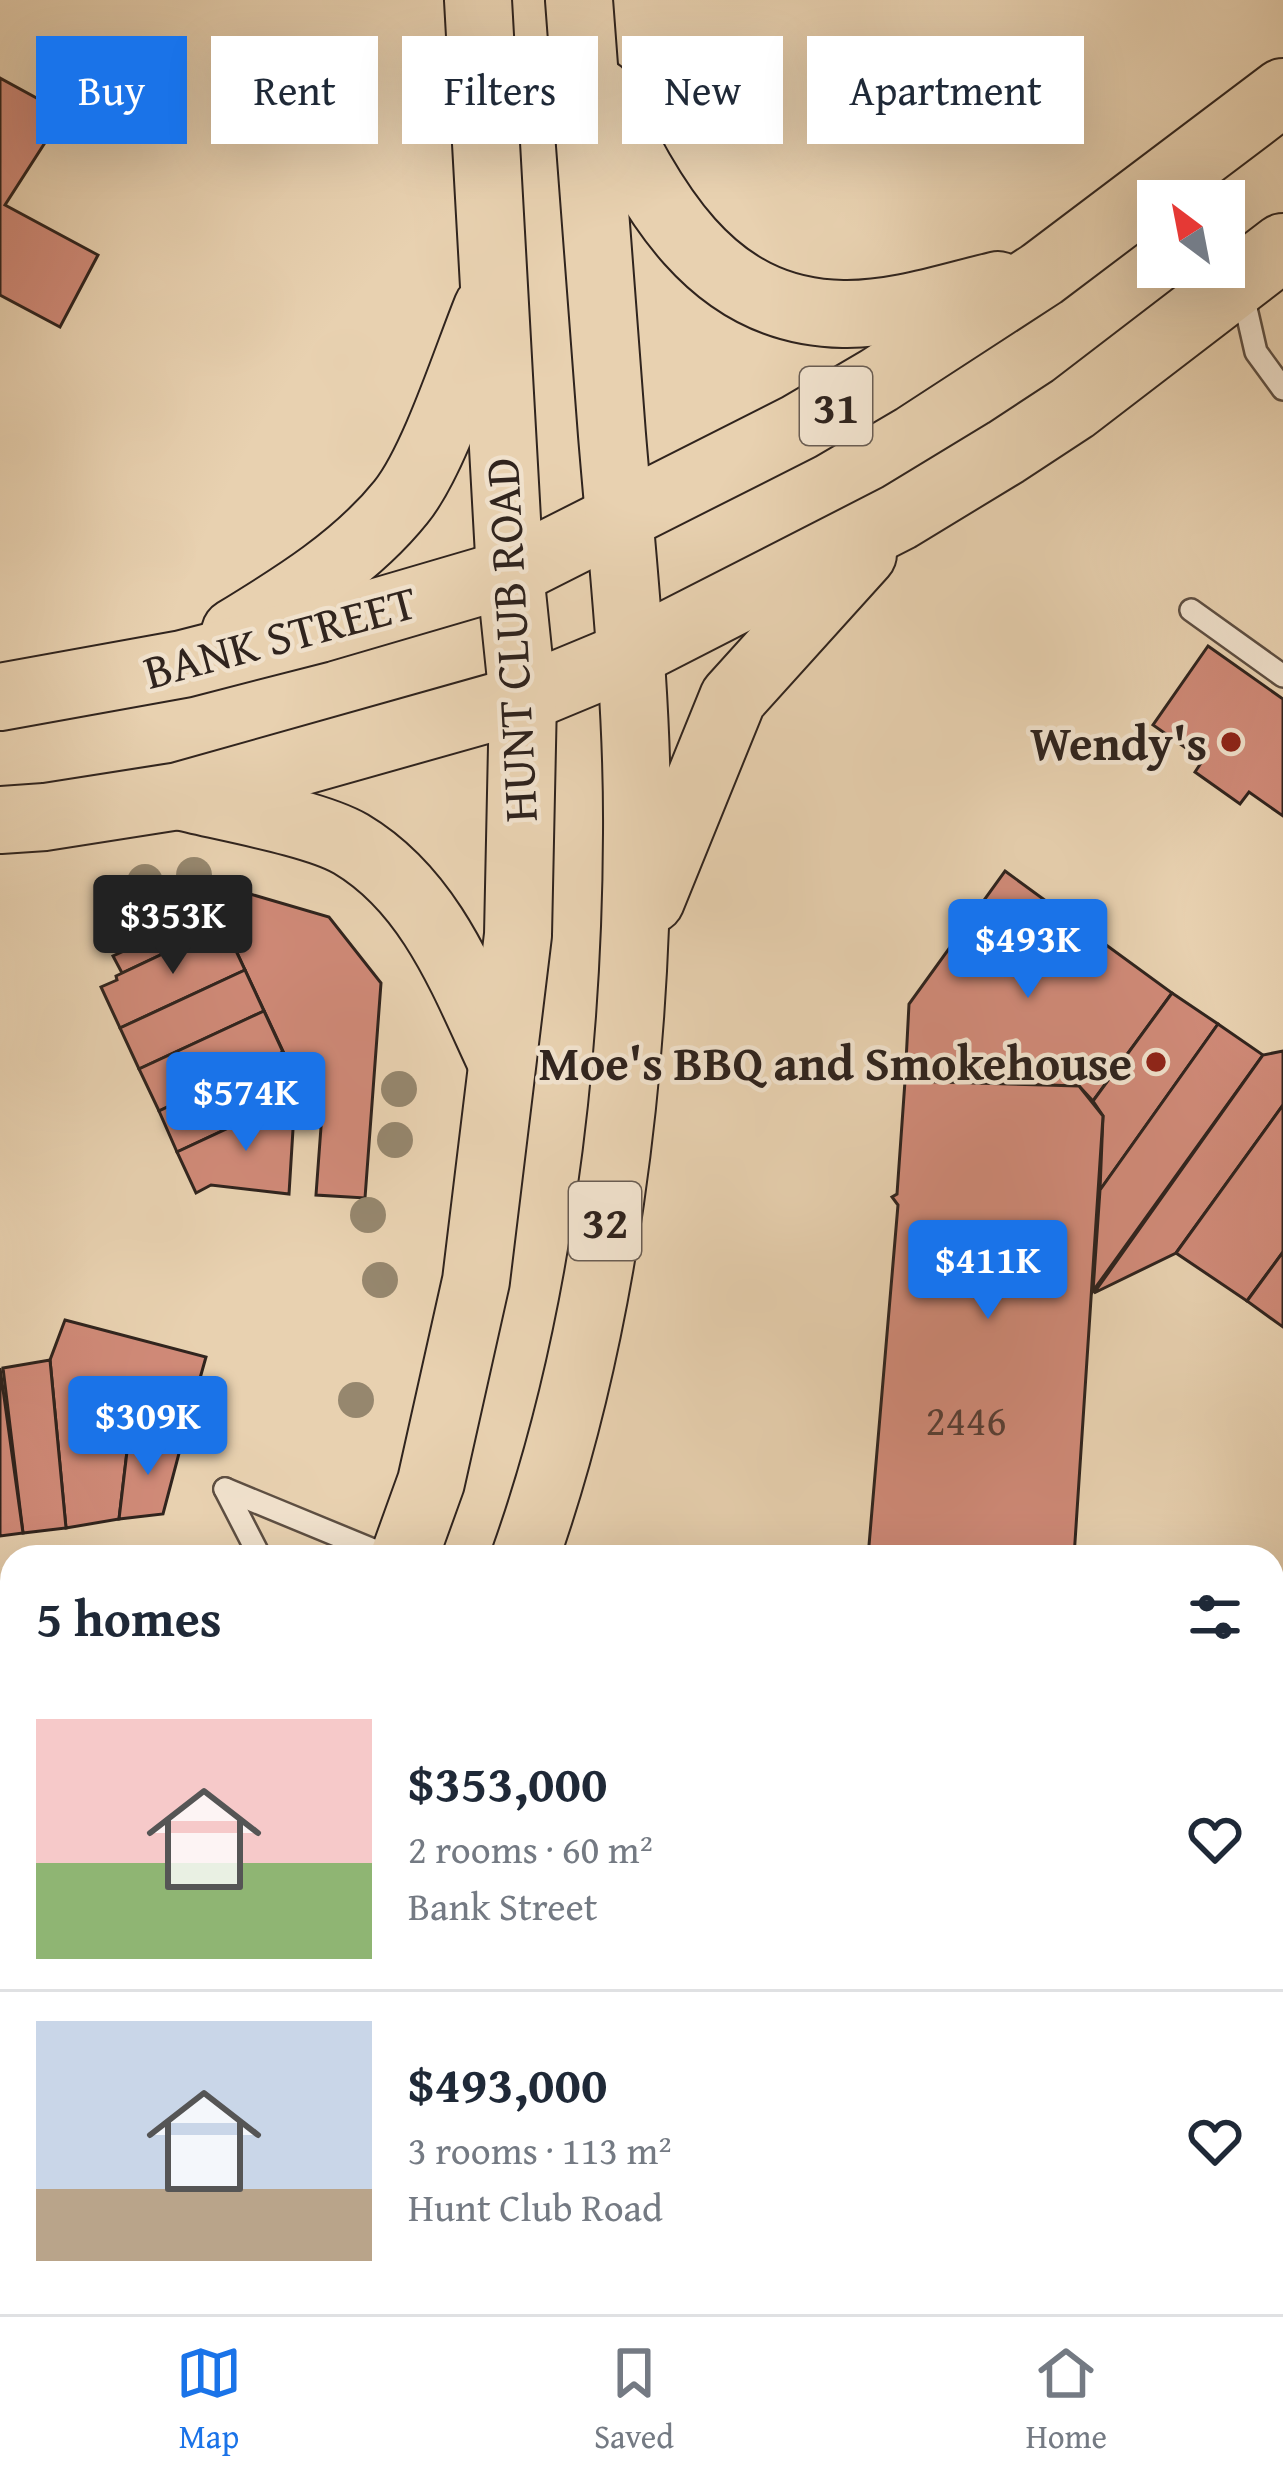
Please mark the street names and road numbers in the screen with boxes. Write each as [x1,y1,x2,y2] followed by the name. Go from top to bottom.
[800,367,872,445] road number: 31
[465,456,555,824] street label: HUNT CLUB ROAD
[136,565,424,707] street label: BANK STREET
[569,1182,641,1260] road number: 32

